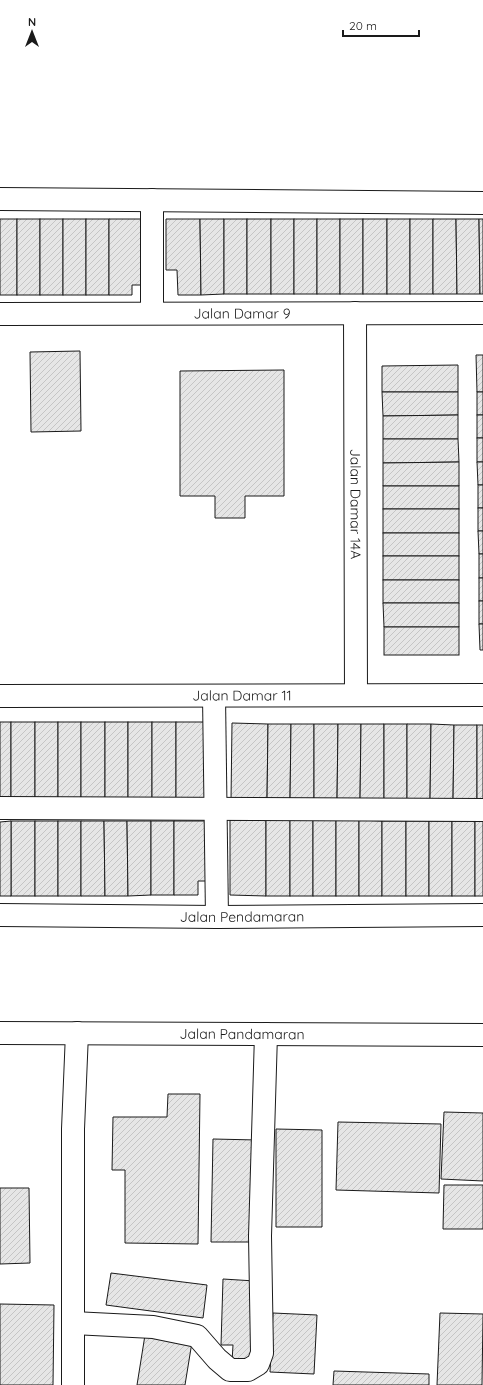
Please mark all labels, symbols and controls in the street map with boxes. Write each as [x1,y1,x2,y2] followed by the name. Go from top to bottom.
[12,12,52,52] north arrow
[343,12,419,38] scale bar
[28,15,36,29] text: N
[349,18,377,33] text: 20 m
[193,304,291,323] street label: Jalan Damar 9
[346,449,365,559] street label: Jalan Damar 14A
[192,686,292,705] street label: Jalan Damar 11
[180,907,304,926] street label: Jalan Pendamaran
[179,1025,305,1043] street label: Jalan Pandamaran

